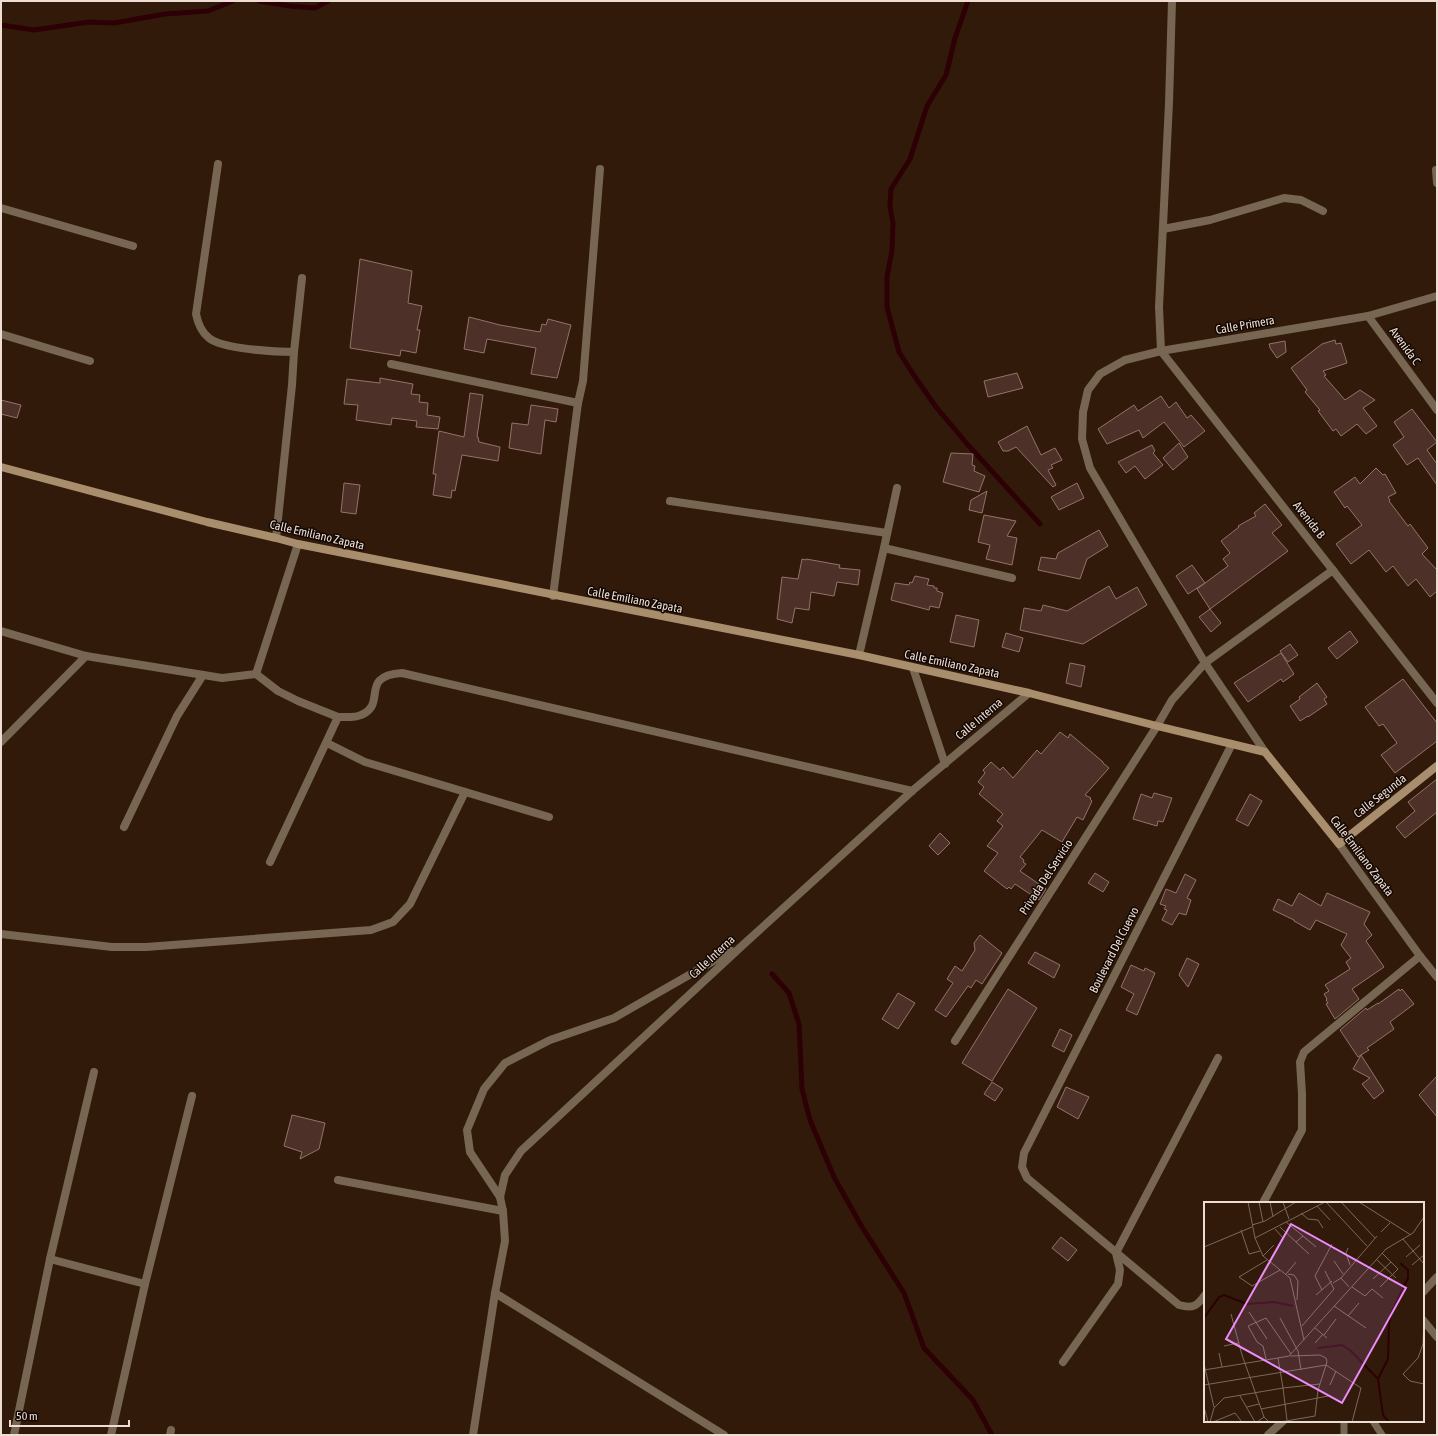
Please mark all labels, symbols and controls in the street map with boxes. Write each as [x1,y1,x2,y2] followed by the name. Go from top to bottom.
[1215,313,1275,337] street label: Calle Primera
[1387,324,1424,368] street label: Avenida C
[1290,499,1328,542] street label: Avenida B
[268,517,366,553] street label: Calle Emiliano Zapata
[586,584,684,616] street label: Calle Emiliano Zapata
[903,647,1001,681] street label: Calle Emiliano Zapata
[953,695,1005,743] street label: Calle Interna
[1351,771,1409,821] street label: Calle Segunda
[1327,813,1397,899] street label: Calle Emiliano Zapata
[1016,836,1076,917] street label: Privada Del Servicio
[1086,904,1142,995] street label: Boulevard Del Cuervo
[686,932,738,982] street label: Calle Interna
[1204,1202,1424,1422] inset map
[10,1402,129,1428] scale bar
[16,1409,38,1423] text: 50 m

